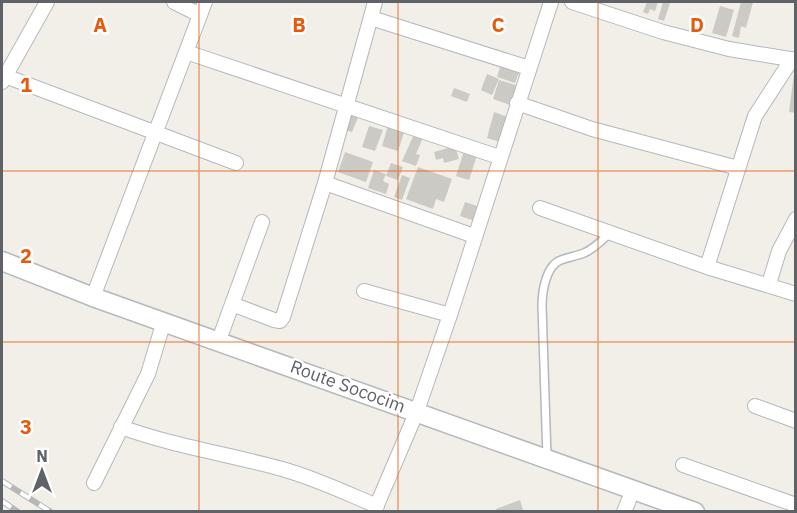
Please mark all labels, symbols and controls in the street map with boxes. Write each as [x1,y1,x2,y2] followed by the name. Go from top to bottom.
[93,11,107,38] text: A
[292,11,306,38] text: B
[491,11,505,38] text: C
[690,11,704,38] text: D
[20,71,32,98] text: 1
[20,242,32,269] text: 2
[287,355,409,417] street label: Route Sococim
[20,413,32,440] text: 3
[12,441,72,501] north arrow
[36,446,48,466] text: N

